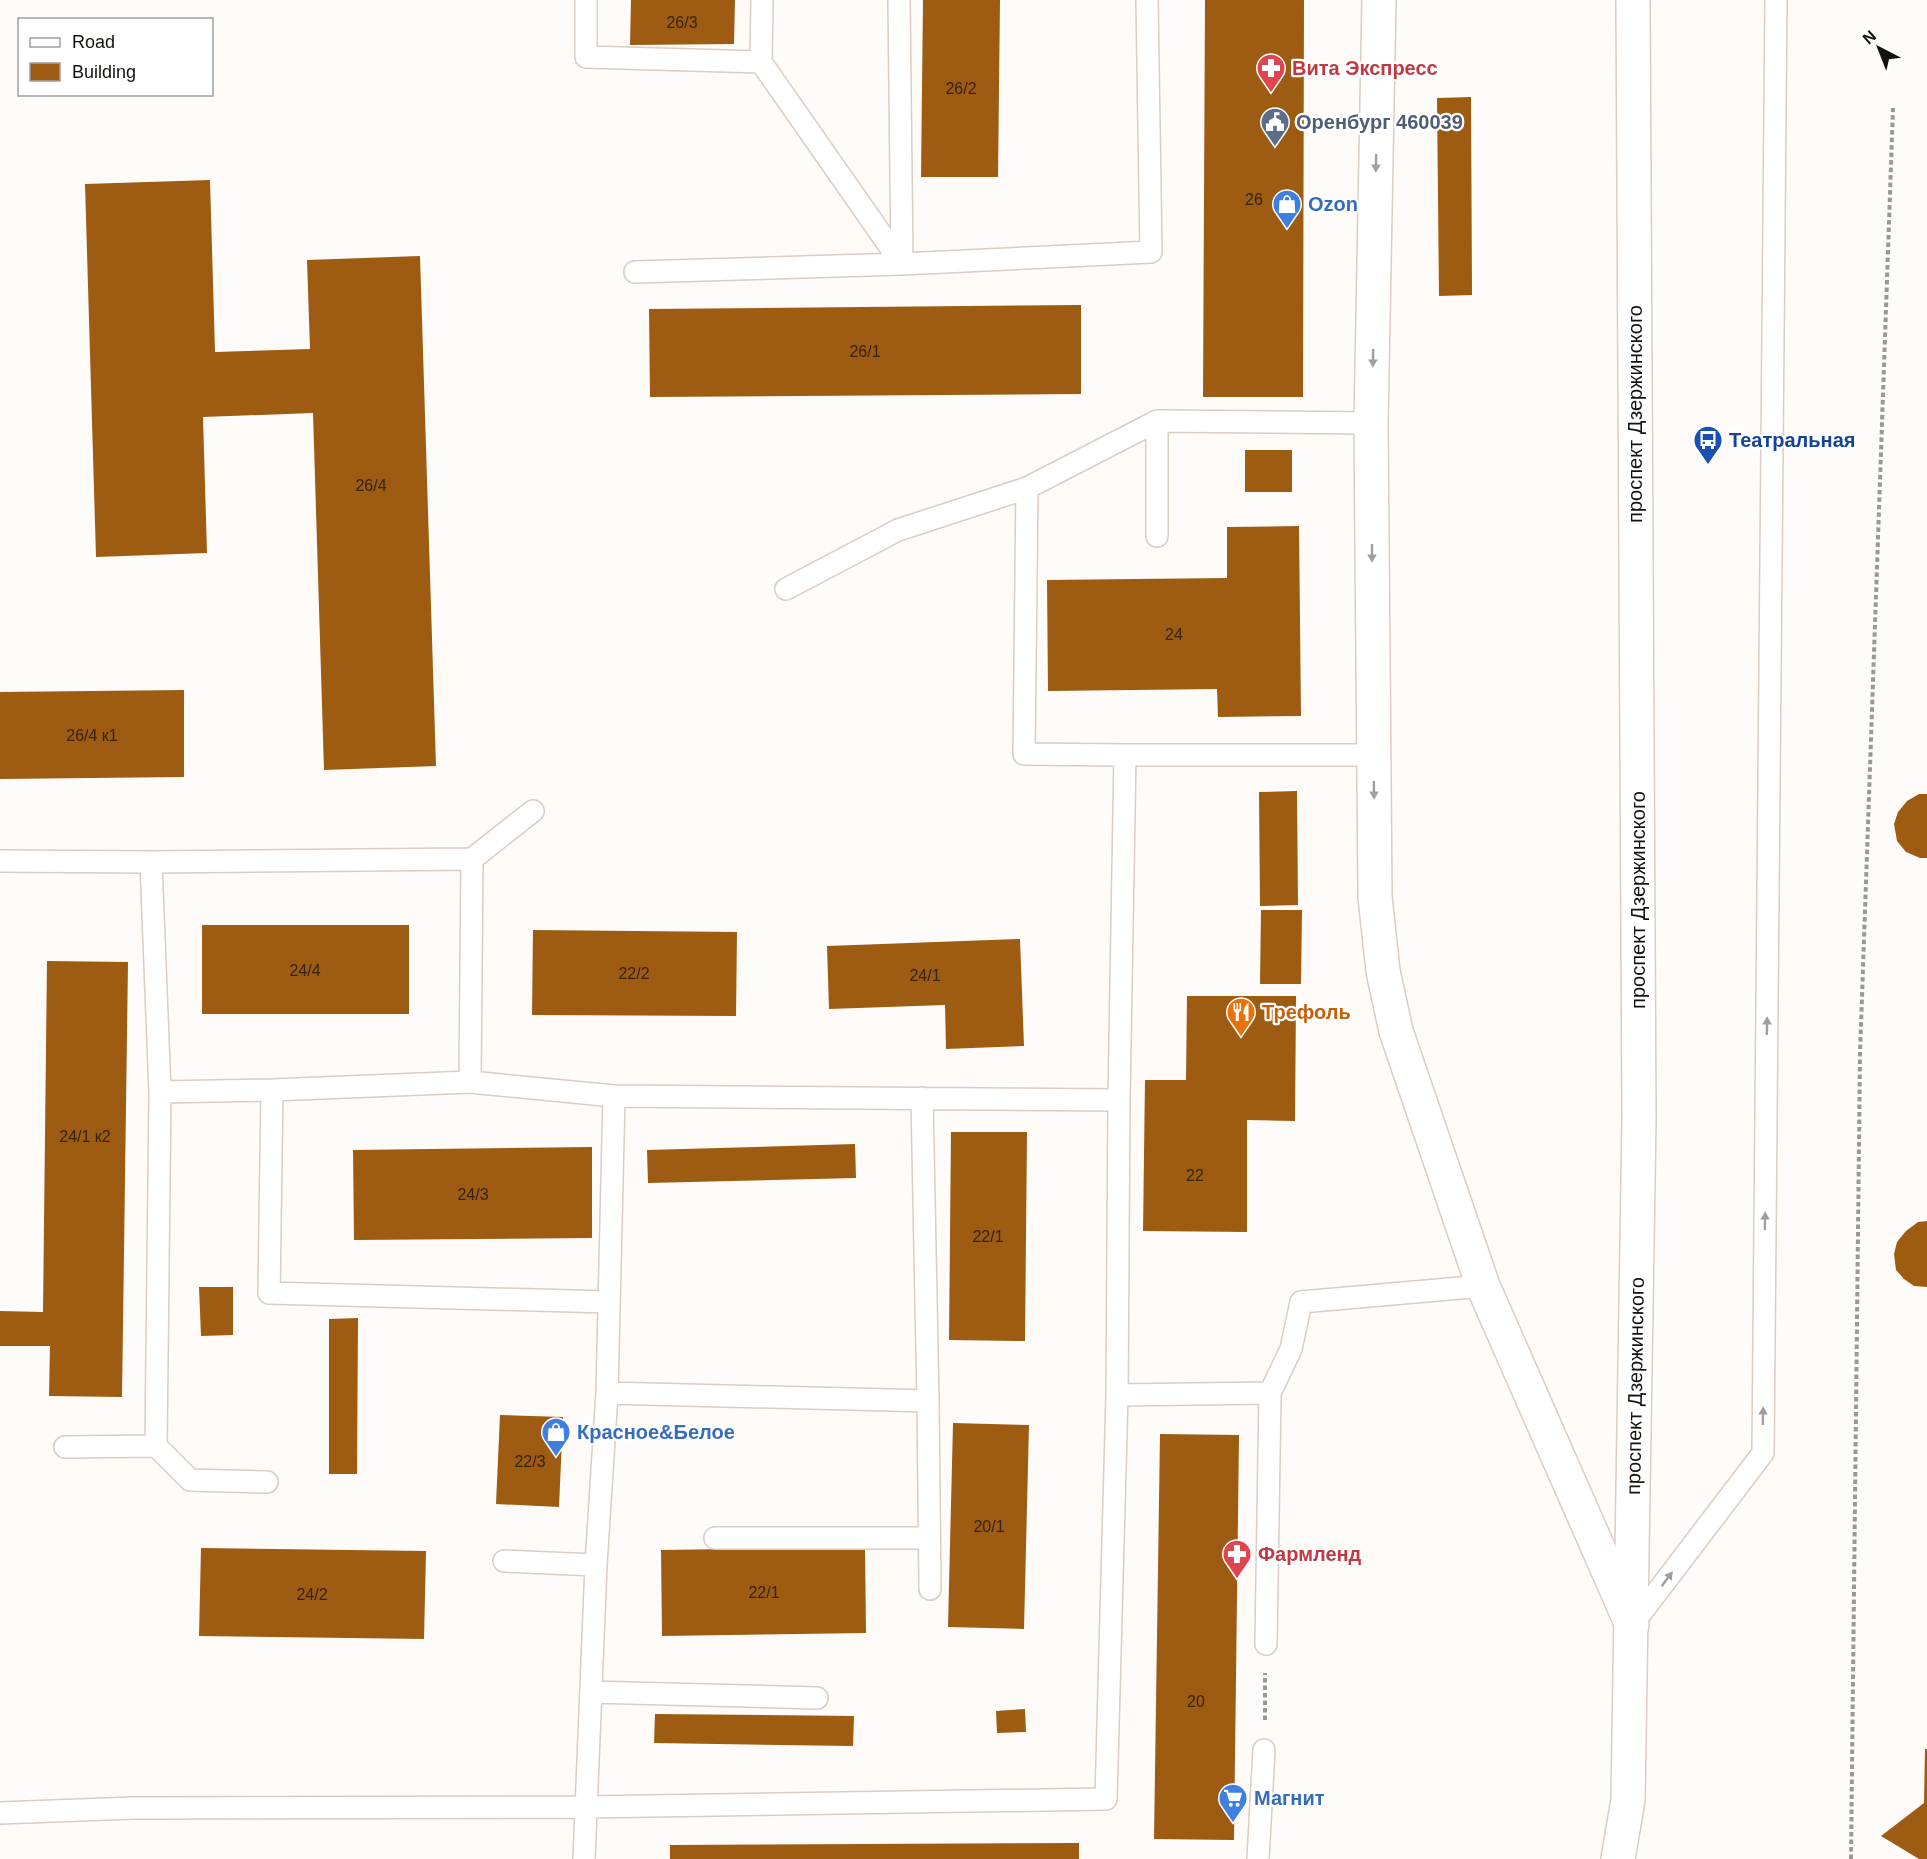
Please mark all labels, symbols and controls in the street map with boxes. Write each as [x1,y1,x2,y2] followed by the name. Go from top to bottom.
[666,14,698,31] house number: 26/3
[18,18,213,96] legend
[1849,18,1909,78] north arrow
[1859,27,1879,47] text: N
[72,32,115,52] text: Road
[1255,52,1287,94] pharmacy icon: Вита Экспресс
[1292,57,1438,79] place label: Вита Экспресс
[72,62,136,82] text: Building
[945,80,977,97] house number: 26/2
[1259,106,1291,148] public building icon: Оренбург 460039
[1296,111,1463,133] place label: Оренбург 460039
[1371,154,1381,173] one-way arrow
[1271,188,1303,230] shop icon: Ozon
[1245,191,1263,208] house number: 26
[1308,193,1358,215] place label: Ozon
[1624,305,1646,523] street label: проспект Дзержинского
[849,343,881,360] house number: 26/1
[1368,349,1377,368] one-way arrow
[1692,424,1724,466] bus stop icon: Театральная
[1729,429,1855,451] place label: Театральная
[355,477,387,494] house number: 26/4
[1367,544,1377,563] one-way arrow
[1165,626,1183,643] house number: 24
[66,727,118,744] house number: 26/4 к1
[1369,781,1378,800] one-way arrow
[1627,791,1649,1009] street label: проспект Дзержинского
[289,962,321,979] house number: 24/4
[618,965,650,982] house number: 22/2
[909,967,941,984] house number: 24/1
[1225,996,1257,1038] restaurant icon: Трефоль
[1262,1001,1351,1023] place label: Трефоль
[1762,1017,1772,1036] one-way arrow
[59,1128,111,1145] house number: 24/1 к2
[1186,1167,1204,1184] house number: 22
[457,1186,489,1203] house number: 24/3
[1760,1212,1770,1231] one-way arrow
[972,1228,1004,1245] house number: 22/1
[1622,1277,1648,1495] street label: проспект Дзержинского
[1759,1407,1768,1426] one-way arrow
[540,1416,572,1458] shop icon: Красное&Белое
[577,1421,735,1443] place label: Красное&Белое
[514,1453,546,1470] house number: 22/3
[973,1518,1005,1535] house number: 20/1
[1221,1538,1253,1580] pharmacy icon: Фармленд
[1258,1543,1362,1565] place label: Фармленд
[1661,1571,1673,1586] one-way arrow
[748,1584,780,1601] house number: 22/1
[296,1586,328,1603] house number: 24/2
[1187,1693,1205,1710] house number: 20
[1217,1782,1249,1824] supermarket icon: Магнит
[1254,1787,1325,1809] place label: Магнит

